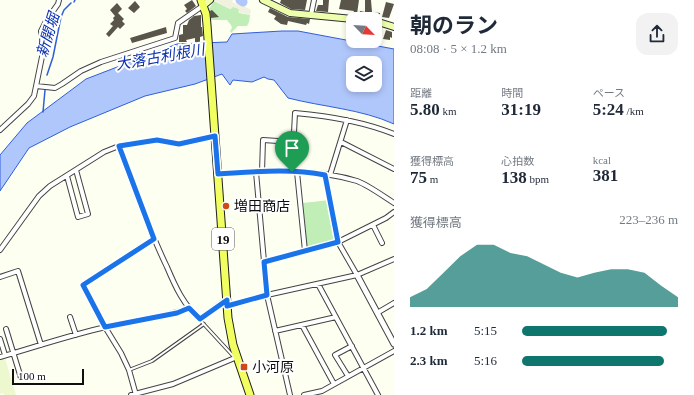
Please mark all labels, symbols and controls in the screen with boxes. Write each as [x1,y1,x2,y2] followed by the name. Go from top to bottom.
[34,9,63,59] water label: 新開堀
[346,12,382,48] north arrow
[346,12,382,92] map controls
[410,13,498,38] text: 朝のラン
[636,13,678,55] button: share
[114,41,208,73] water label: 大落古利根川
[410,41,507,56] text: 08:08 · 5 × 1.2 km
[346,56,382,92] button: layers
[410,87,432,99] text: 距離
[501,87,523,99] text: 時間
[593,87,625,99] text: ペース
[410,100,440,119] text: 5.80
[501,100,541,119] text: 31:19
[593,100,624,119] text: 5:24
[440,105,457,117] text: km
[624,105,644,117] text: /km
[275,131,309,172] pin
[281,137,303,159] icon: arrive
[593,154,611,166] text: kcal
[410,155,454,167] text: 獲得標高
[501,155,534,167] text: 心拍数
[593,166,618,185] text: 381
[410,168,427,187] text: 75
[501,168,527,187] text: 138
[427,173,438,185] text: m
[527,173,549,185] text: bpm
[234,198,290,214] place label: 増田商店
[221,201,231,211] marker: 増田商店
[619,212,678,227] text: 223–236 m
[410,215,462,230] text: 獲得標高
[212,228,234,250] road number: 19
[410,323,448,338] text: 1.2 km
[474,323,497,338] text: 5:15
[410,353,448,368] text: 2.3 km
[474,353,497,368] text: 5:16
[252,360,294,375] place label: 小河原
[239,362,249,372] marker: 小河原
[12,367,84,386] scale bar
[18,370,46,382] text: 100 m

